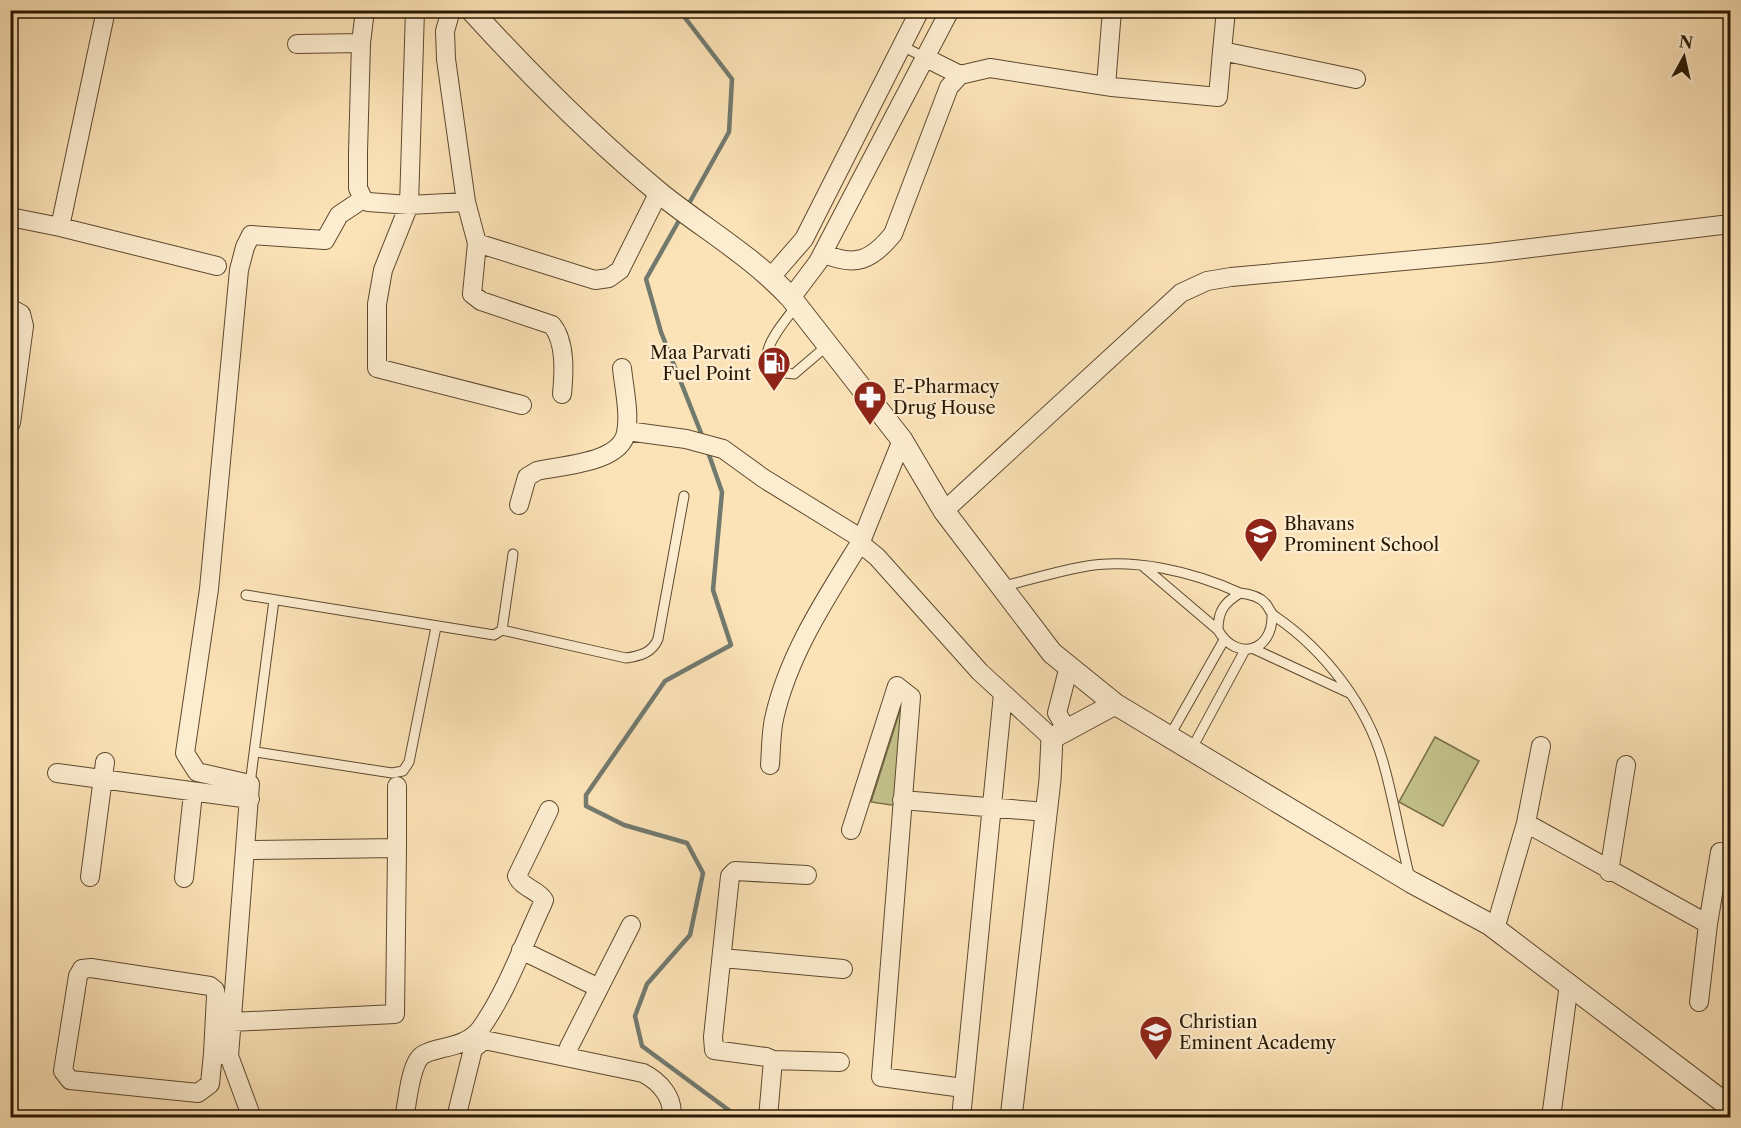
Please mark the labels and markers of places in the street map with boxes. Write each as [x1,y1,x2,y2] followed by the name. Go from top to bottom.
[650,342,752,385] place label: Maa Parvati Fuel Point
[756,345,792,392] fuel station icon: Maa Parvati Fuel Point
[893,376,1000,419] place label: E-Pharmacy Drug House
[852,379,888,426] pharmacy icon: E-Pharmacy Drug House
[1284,513,1439,556] place label: Bhavans Prominent School
[1243,516,1279,563] school or university icon: Bhavans Prominent School
[1179,1011,1337,1054] place label: Christian Eminent Academy
[1138,1014,1174,1061] school or university icon: Christian Eminent Academy

